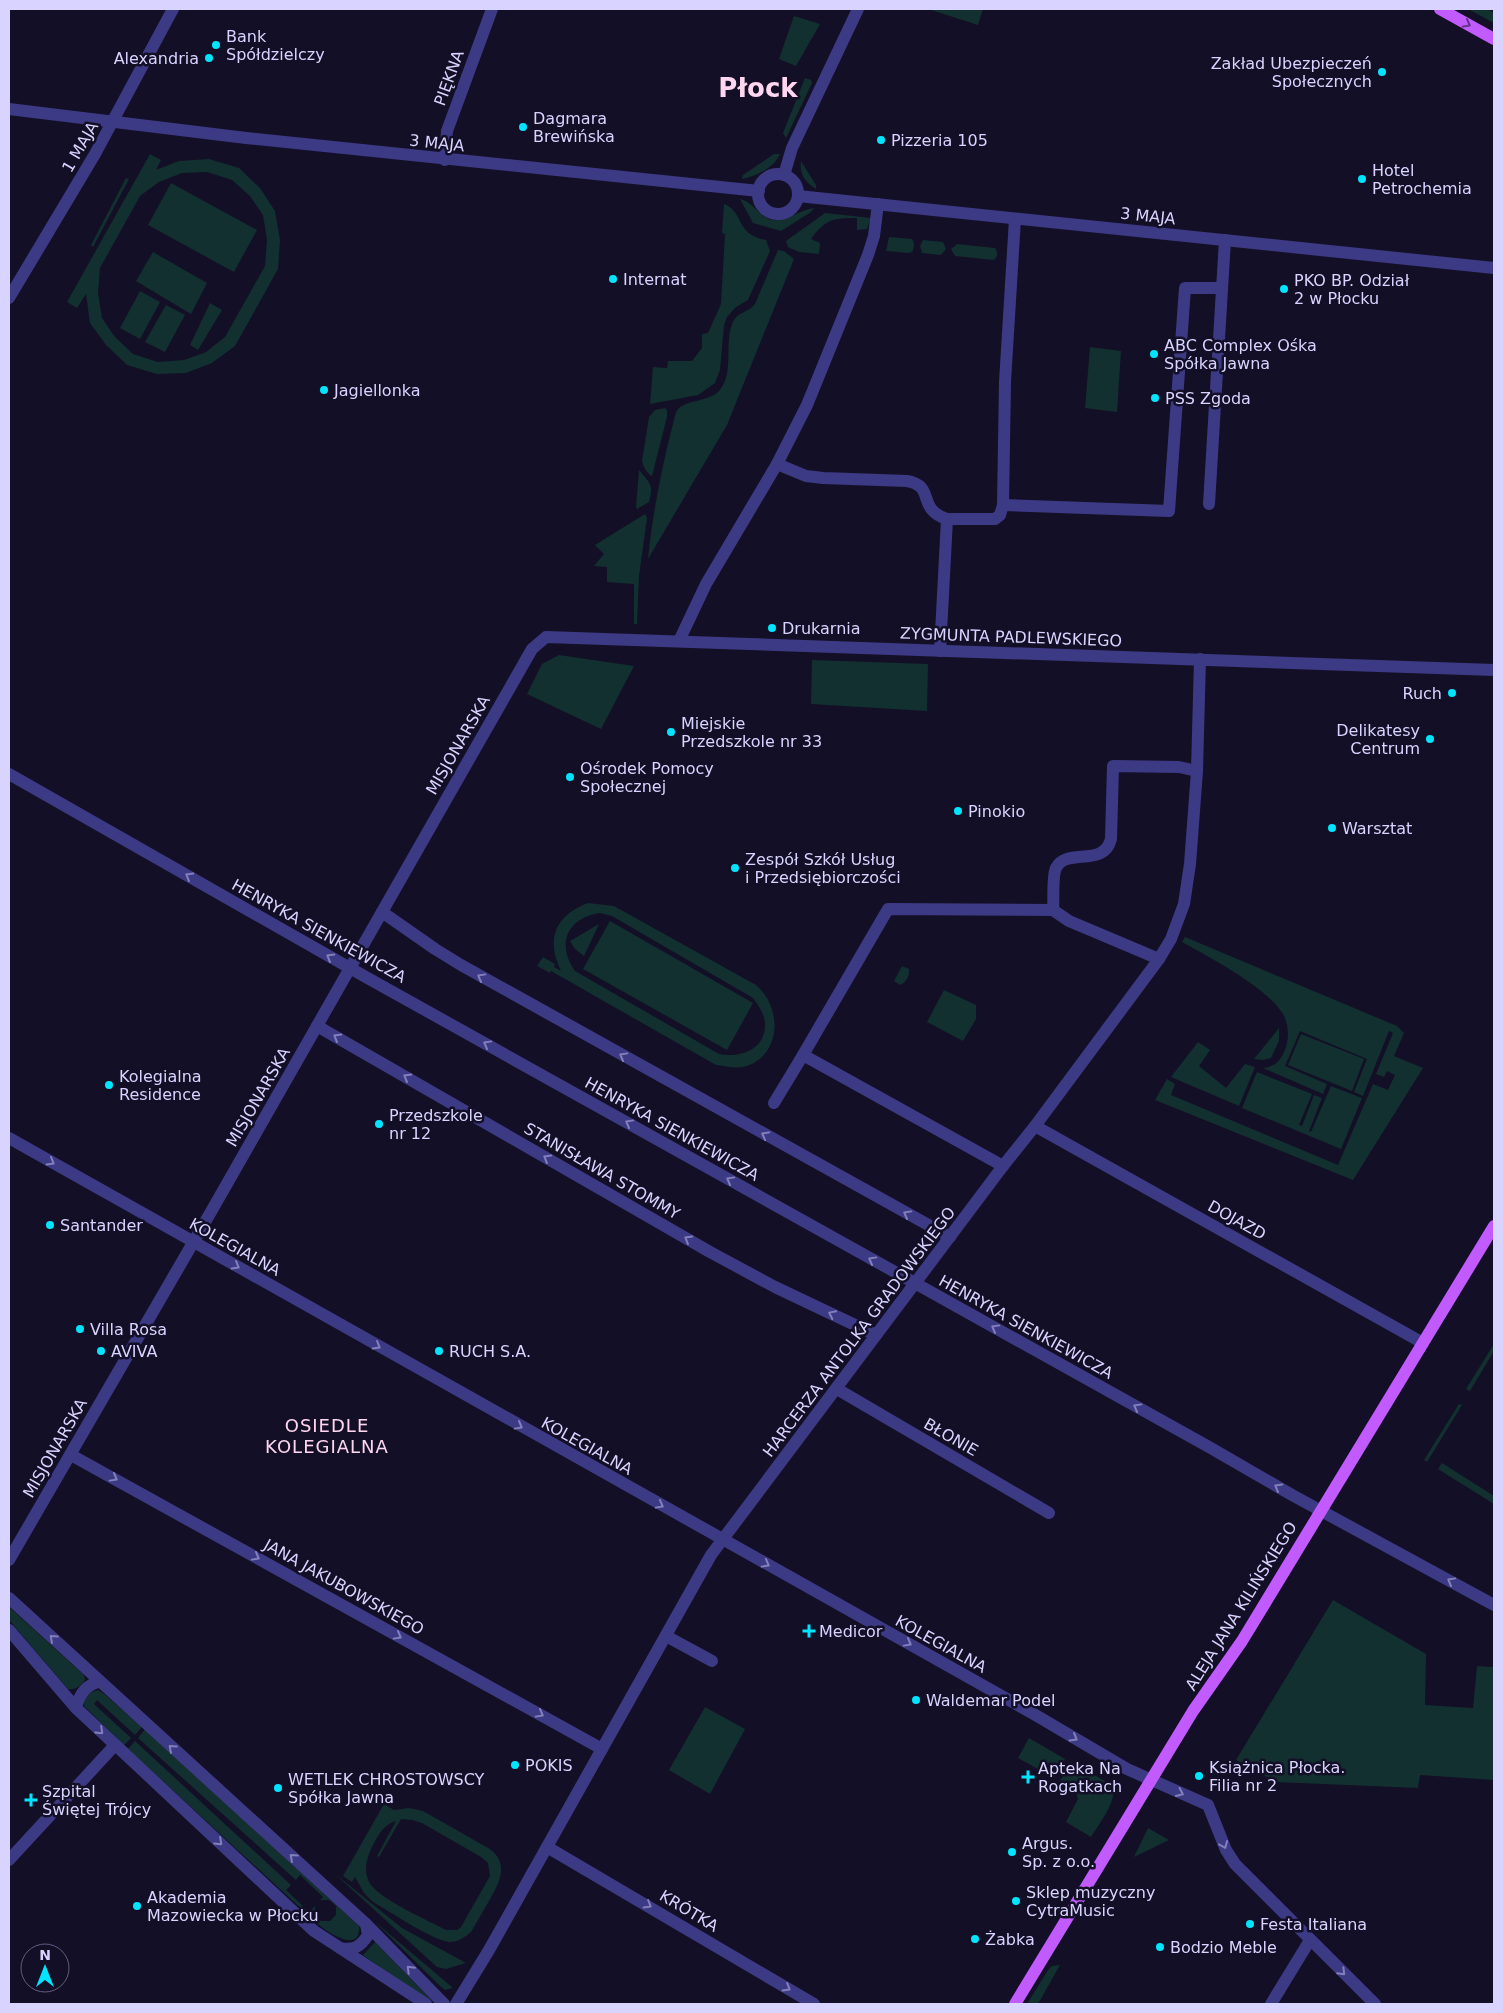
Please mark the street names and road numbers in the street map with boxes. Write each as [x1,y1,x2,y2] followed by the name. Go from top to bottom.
[430,48,468,108] street label: PIĘKNA
[58,118,102,176] street label: 1 MAJA
[408,131,466,155] street label: 3 MAJA
[1119,204,1177,228] street label: 3 MAJA
[900,624,1122,650] street label: ZYGMUNTA PADLEWSKIEGO
[422,692,494,798] street label: MISJONARSKA
[229,875,409,987] street label: HENRYKA SIENKIEWICZA
[222,1044,294,1150] street label: MISJONARSKA
[582,1073,762,1185] street label: HENRYKA SIENKIEWICZA
[521,1119,683,1223] street label: STANISŁAWA STOMMY
[1205,1196,1269,1244] street label: DOJAZD
[759,1203,959,1461] street label: HARCERZA ANTOLKA GRADOWSKIEGO
[186,1214,284,1280] street label: KOLEGIALNA
[936,1271,1116,1383] street label: HENRYKA SIENKIEWICZA
[19,1395,91,1501] street label: MISJONARSKA
[538,1413,636,1479] street label: KOLEGIALNA
[921,1414,981,1460] street label: BŁONIE
[1181,1518,1301,1694] street label: ALEJA JANA KILIŃSKIEGO
[260,1535,427,1639] street label: JANA JAKUBOWSKIEGO
[892,1611,990,1677] street label: KOLEGIALNA
[656,1886,722,1936] street label: KRÓTKA

